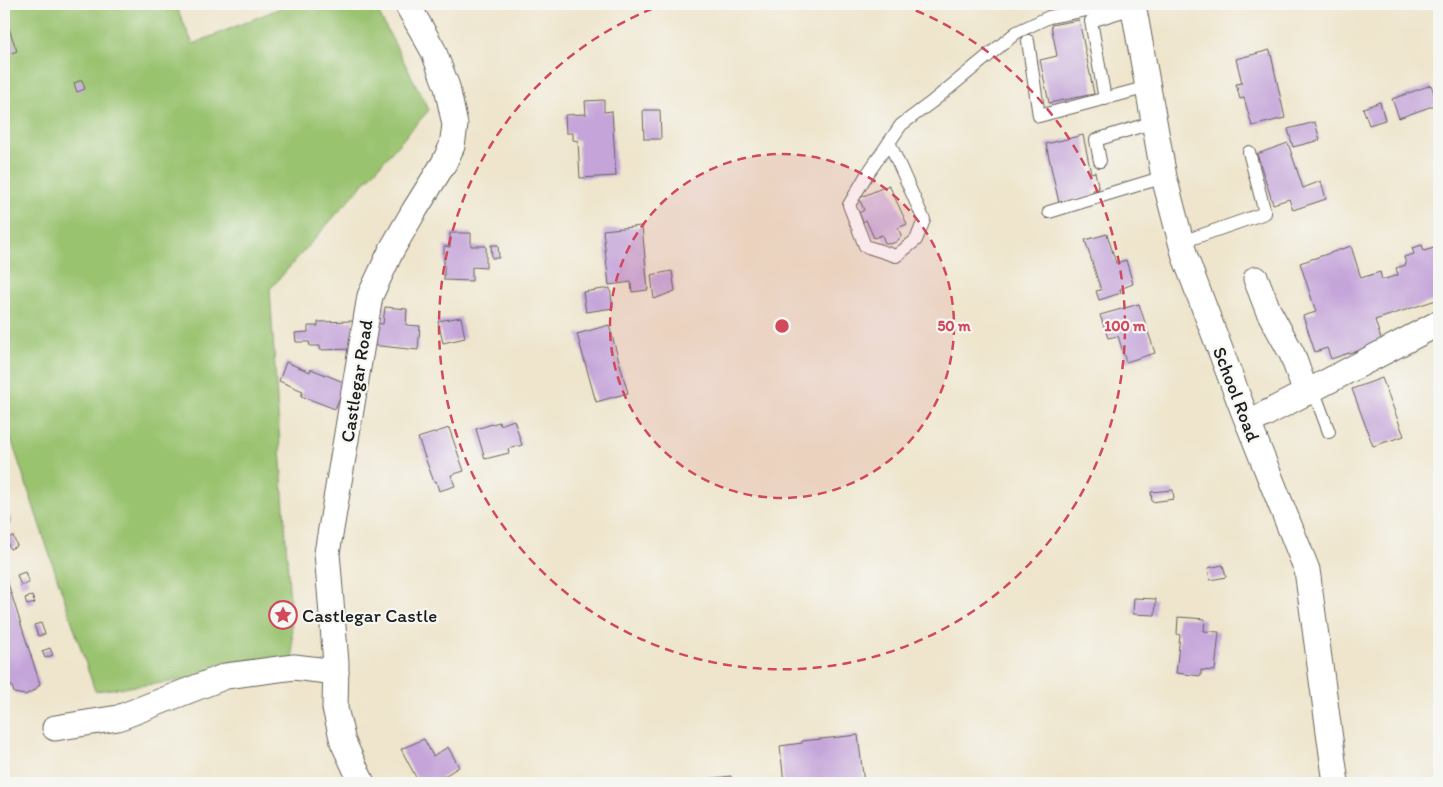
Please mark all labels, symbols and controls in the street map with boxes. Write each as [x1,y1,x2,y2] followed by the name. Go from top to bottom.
[335,317,378,444] street label: Castlegar Road
[773,317,791,335] centre of rings
[937,317,971,335] text: 50 m
[1104,317,1146,335] text: 100 m
[1208,343,1265,445] street label: School Road
[268,600,298,630] place icon: Castlegar Castle
[302,604,437,627] place label: Castlegar Castle

